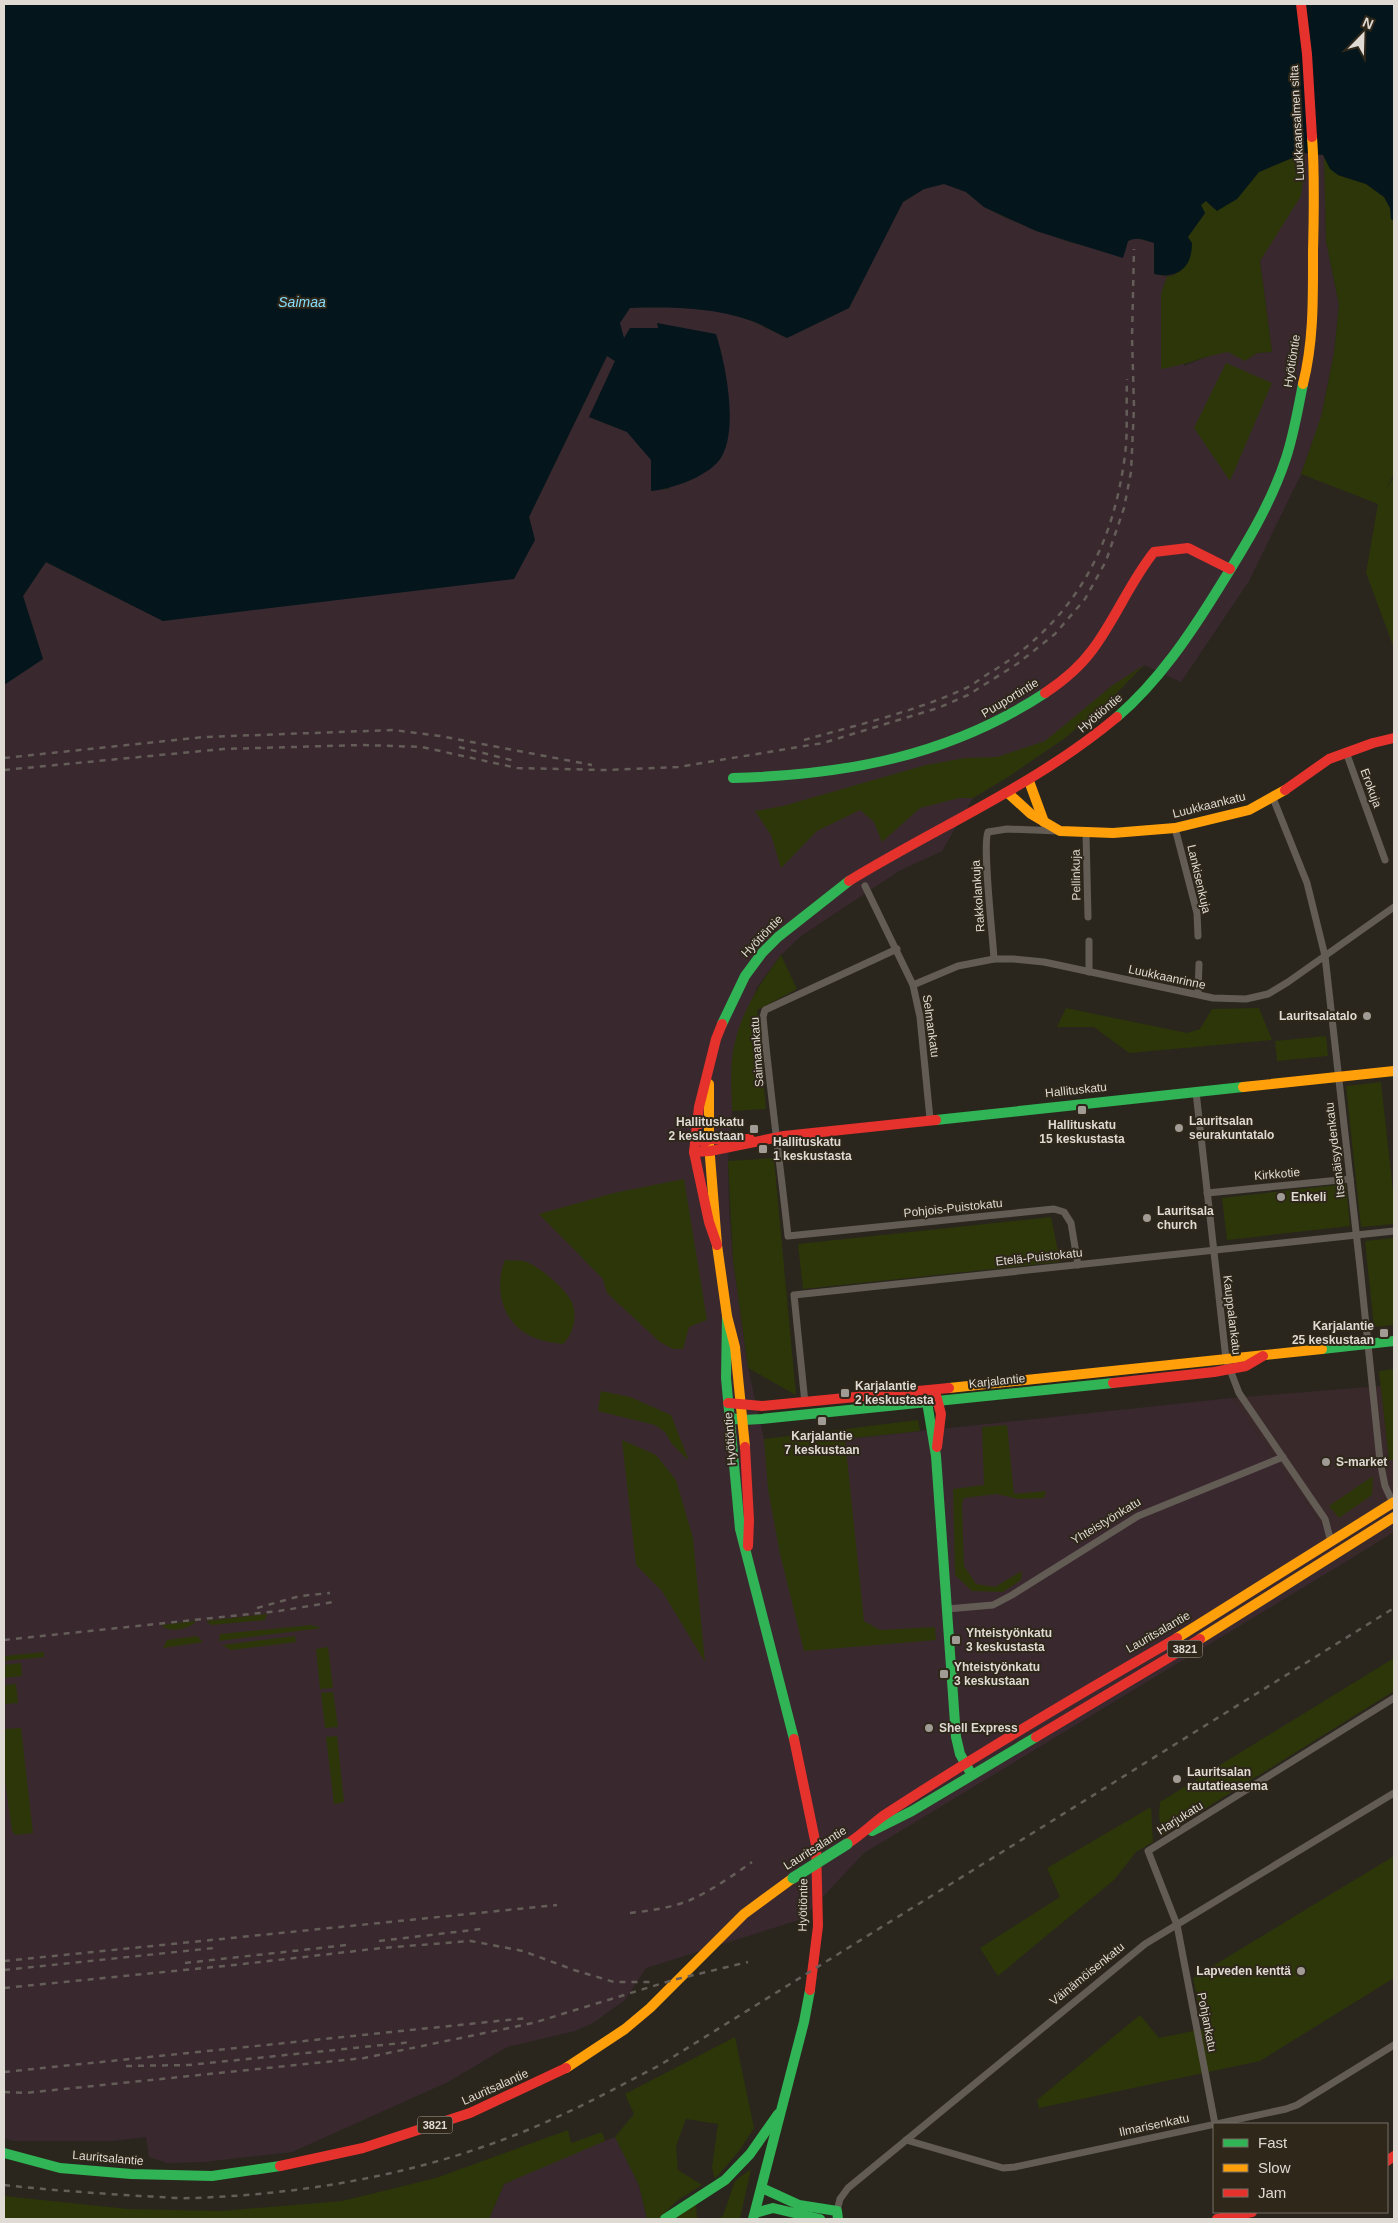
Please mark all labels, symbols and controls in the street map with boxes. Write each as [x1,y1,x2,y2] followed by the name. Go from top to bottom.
[1338,10,1388,60] north arrow
[1360,14,1376,32] text: N
[1287,65,1307,181] street label: Luukkaansalmen silta
[278,294,326,310] water label: Saimaa
[1281,333,1303,388] street label: Hyötiöntie
[979,675,1041,720] street label: Puuportintie
[1075,690,1125,736] street label: Hyötiöntie
[1357,766,1385,810] street label: Erokuja
[1171,789,1247,821] street label: Luukkaankatu
[1184,843,1214,915] street label: Lankisenkuja
[1069,849,1083,901] street label: Pellinkuja
[968,859,987,932] street label: Rakkolankuja
[738,912,786,960] street label: Hyötiöntie
[1127,962,1207,992] street label: Luukkaanrinne
[920,994,942,1058] street label: Selmankatu
[1279,1009,1357,1023] place label: Lauritsalatalo
[1361,1010,1373,1022] marker: Lauritsalatalo
[748,1017,766,1087] street label: Saimaankatu
[1044,1080,1108,1100] street label: Hallituskatu
[1322,1101,1348,1199] street label: Itsenäisyydenkatu
[1076,1104,1088,1116] marker: Hallituskatu 15 keskustasta
[1189,1114,1274,1142] place label: Lauritsalan seurakuntatalo
[669,1115,744,1143] place label: Hallituskatu 2 keskustaan
[1039,1118,1125,1146] place label: Hallituskatu 15 keskustasta
[1173,1122,1185,1134] marker: Lauritsalan seurakuntatalo
[748,1123,760,1135] marker: Hallituskatu 2 keskustaan
[773,1135,852,1163] place label: Hallituskatu 1 keskustasta
[757,1143,769,1155] marker: Hallituskatu 1 keskustasta
[1253,1165,1301,1183] street label: Kirkkotie
[1291,1190,1326,1204] place label: Enkeli
[1275,1191,1287,1203] marker: Enkeli
[903,1196,1003,1220] street label: Pohjois-Puistokatu
[1157,1204,1214,1232] place label: Lauritsala church
[1141,1212,1153,1224] marker: Lauritsala church
[995,1245,1083,1269] street label: Etelä-Puistokatu
[1220,1274,1244,1356] street label: Kauppalankatu
[1292,1319,1374,1347] place label: Karjalantie 25 keskustaan
[1378,1327,1390,1339] marker: Karjalantie 25 keskustaan
[968,1371,1026,1391] street label: Karjalantie
[855,1379,934,1407] place label: Karjalantie 2 keskustasta
[839,1387,851,1399] marker: Karjalantie 2 keskustasta
[721,1412,739,1466] street label: Hyötiöntie
[816,1415,828,1427] marker: Karjalantie 7 keskustaan
[784,1429,860,1457] place label: Karjalantie 7 keskustaan
[1336,1455,1387,1469] place label: S-market
[1320,1456,1332,1468] marker: S-market
[1069,1495,1143,1547] street label: Yhteistyönkatu
[1124,1608,1193,1656] street label: Lauritsalantie
[966,1626,1052,1654] place label: Yhteistyönkatu 3 keskustasta
[950,1634,962,1646] marker: Yhteistyönkatu 3 keskustasta
[1168,1640,1202,1658] road number: 3821
[954,1660,1040,1688] place label: Yhteistyönkatu 3 keskustaan
[938,1668,950,1680] marker: Yhteistyönkatu 3 keskustaan
[939,1721,1018,1735] place label: Shell Express
[923,1722,935,1734] marker: Shell Express
[1187,1765,1268,1793] place label: Lauritsalan rautatieasema
[1171,1773,1183,1785] marker: Lauritsalan rautatieasema
[1155,1798,1205,1838] street label: Harjukatu
[781,1823,849,1873] street label: Lauritsalantie
[796,1878,810,1932] street label: Hyötiöntie
[1047,1940,1127,2008] street label: Väinämöisenkatu
[1196,1964,1291,1978] place label: Lapveden kenttä
[1295,1965,1307,1977] marker: Lapveden kenttä
[1194,1991,1220,2053] street label: Pohjankatu
[460,2066,531,2108] street label: Lauritsalantie
[1118,2111,1190,2139] street label: Ilmarisenkatu
[418,2116,452,2134] road number: 3821
[1213,2123,1388,2213] legend
[1258,2134,1288,2151] text: Fast
[72,2148,144,2168] street label: Lauritsalantie
[1258,2159,1291,2176] text: Slow
[1258,2184,1286,2201] text: Jam

